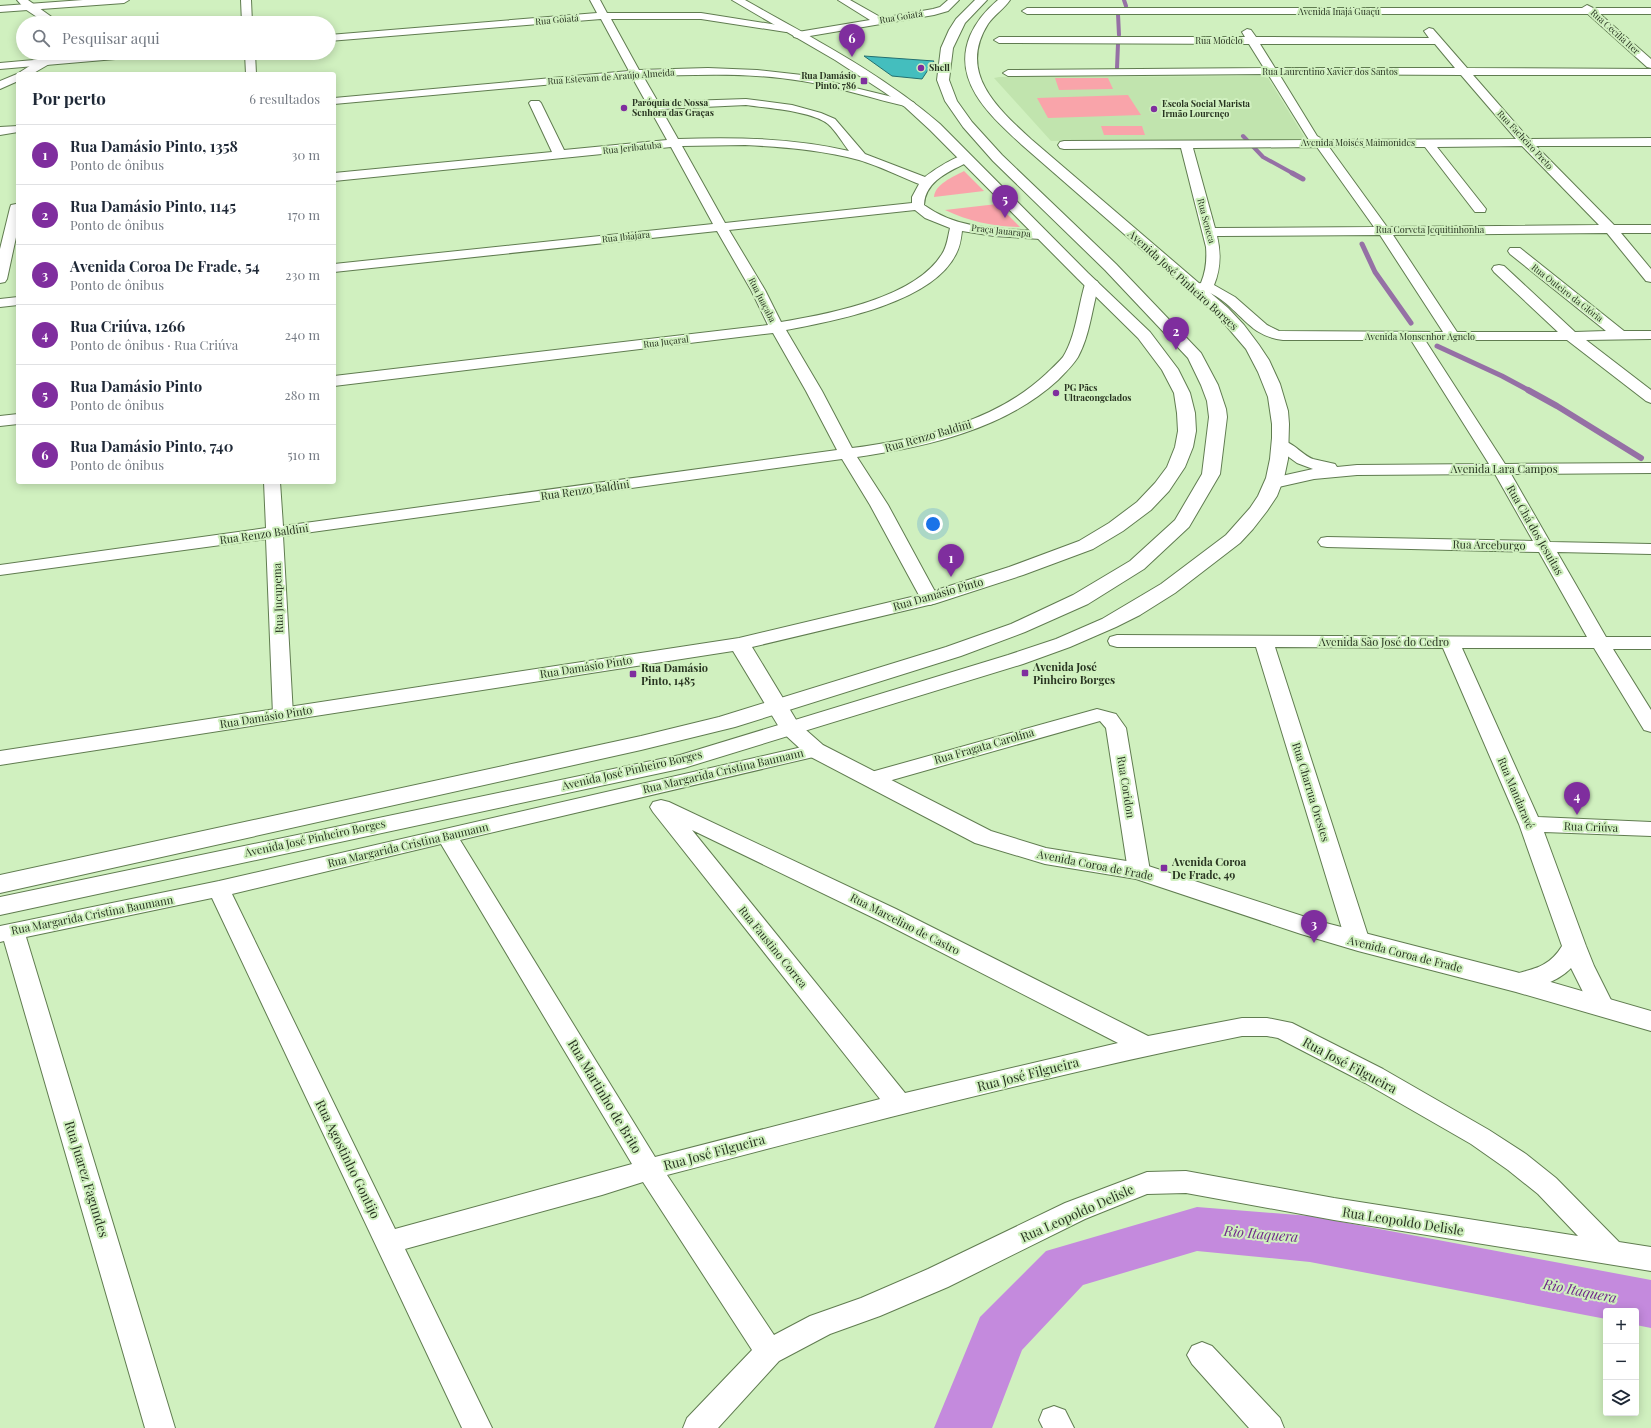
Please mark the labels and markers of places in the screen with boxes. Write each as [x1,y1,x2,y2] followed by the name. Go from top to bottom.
[839,24,865,57] pin: 6
[929,61,950,73] place label: Shell
[916,63,926,73] marker: Shell
[801,69,856,91] place label: Rua Damásio Pinto, 786
[859,76,869,86] marker: Rua Damásio Pinto, 786
[632,96,714,118] place label: Paróquia de Nossa Senhora das Graças
[1162,97,1250,119] place label: Escola Social Marista Irmão Lourenço
[619,103,629,113] marker: Paróquia de Nossa Senhora das Graças
[1149,104,1159,114] marker: Escola Social Marista Irmão Lourenço
[992,185,1018,218] pin: 5
[1163,317,1189,350] pin: 2
[1064,381,1131,403] place label: PG Pães Ultracongelados
[1051,388,1061,398] marker: PG Pães Ultracongelados
[938,544,964,577] pin: 1
[1032,659,1115,687] place label: Avenida José Pinheiro Borges
[641,660,708,688] place label: Rua Damásio Pinto, 1485
[1020,668,1030,678] marker: Avenida José Pinheiro Borges
[628,669,638,679] marker: Rua Damásio Pinto, 1485
[1564,782,1590,815] pin: 4
[1171,854,1246,882] place label: Avenida Coroa De Frade, 49
[1159,863,1169,873] marker: Avenida Coroa De Frade, 49
[1301,910,1327,943] pin: 3

